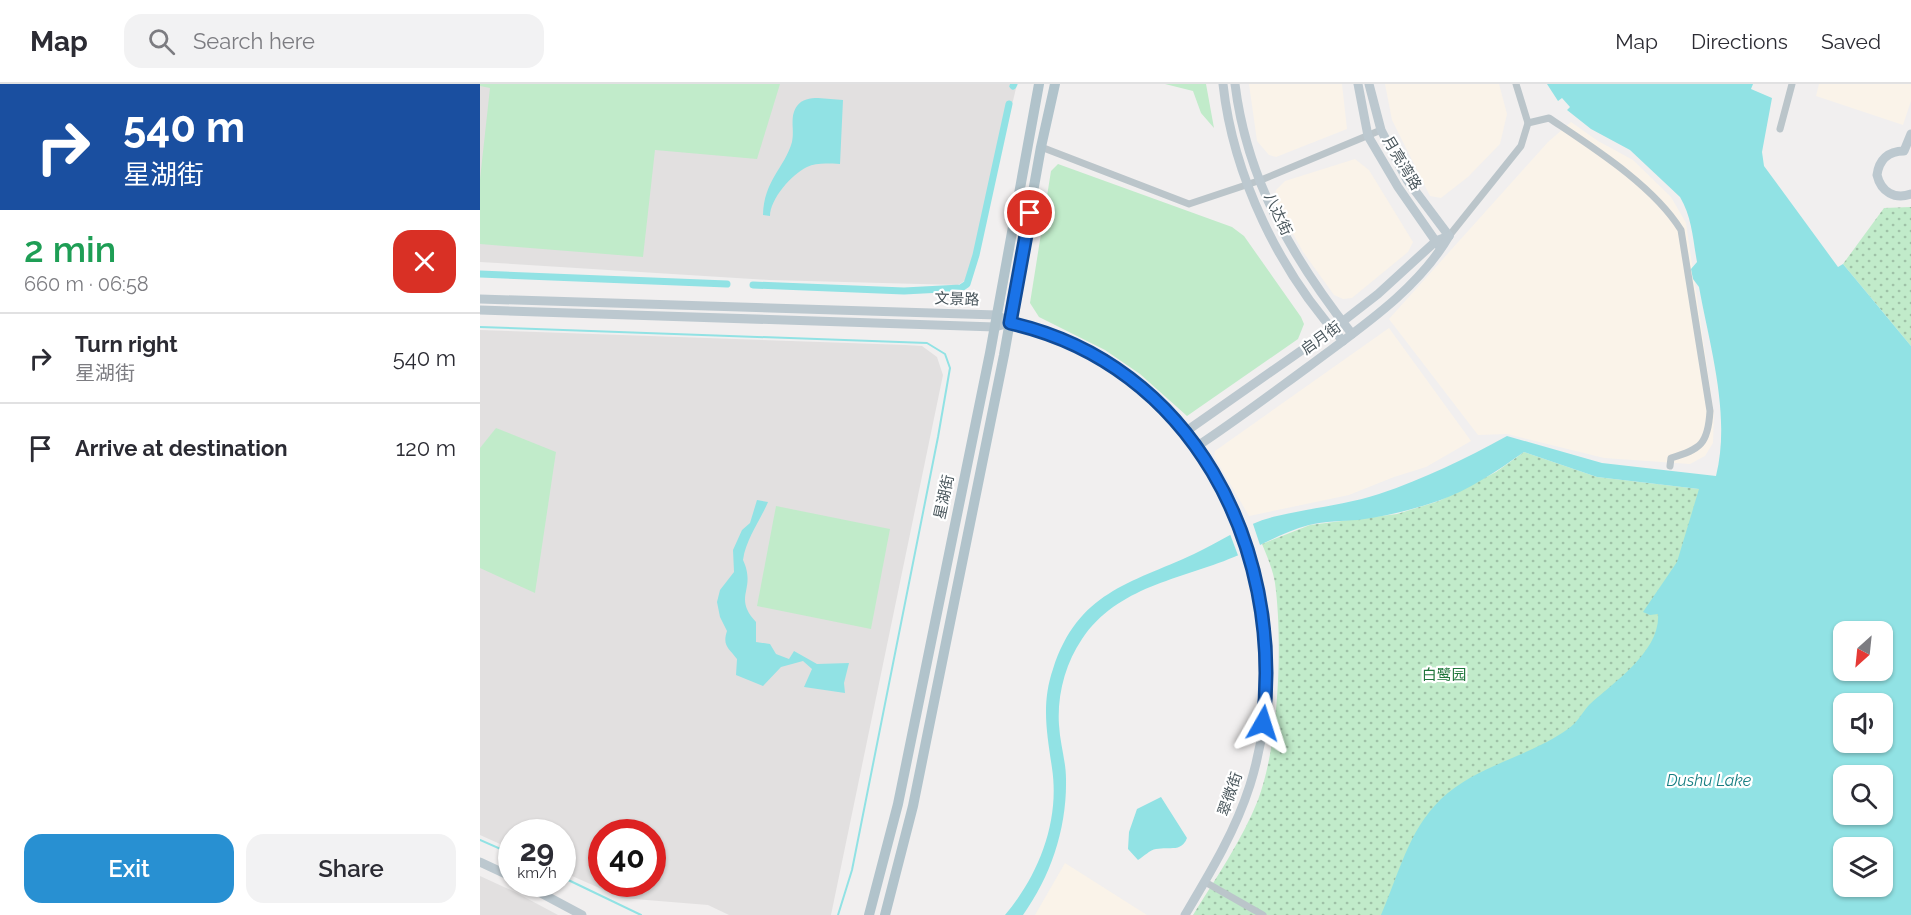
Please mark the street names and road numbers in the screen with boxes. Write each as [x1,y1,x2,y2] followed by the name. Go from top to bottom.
[1379,133,1425,193] street label: 月亮湾路
[1260,190,1296,238] street label: 八达街
[934,289,980,309] street label: 文景路
[1298,317,1344,359] street label: 启月街
[931,473,957,521] street label: 星湖街
[1214,770,1246,818] street label: 翠微街

